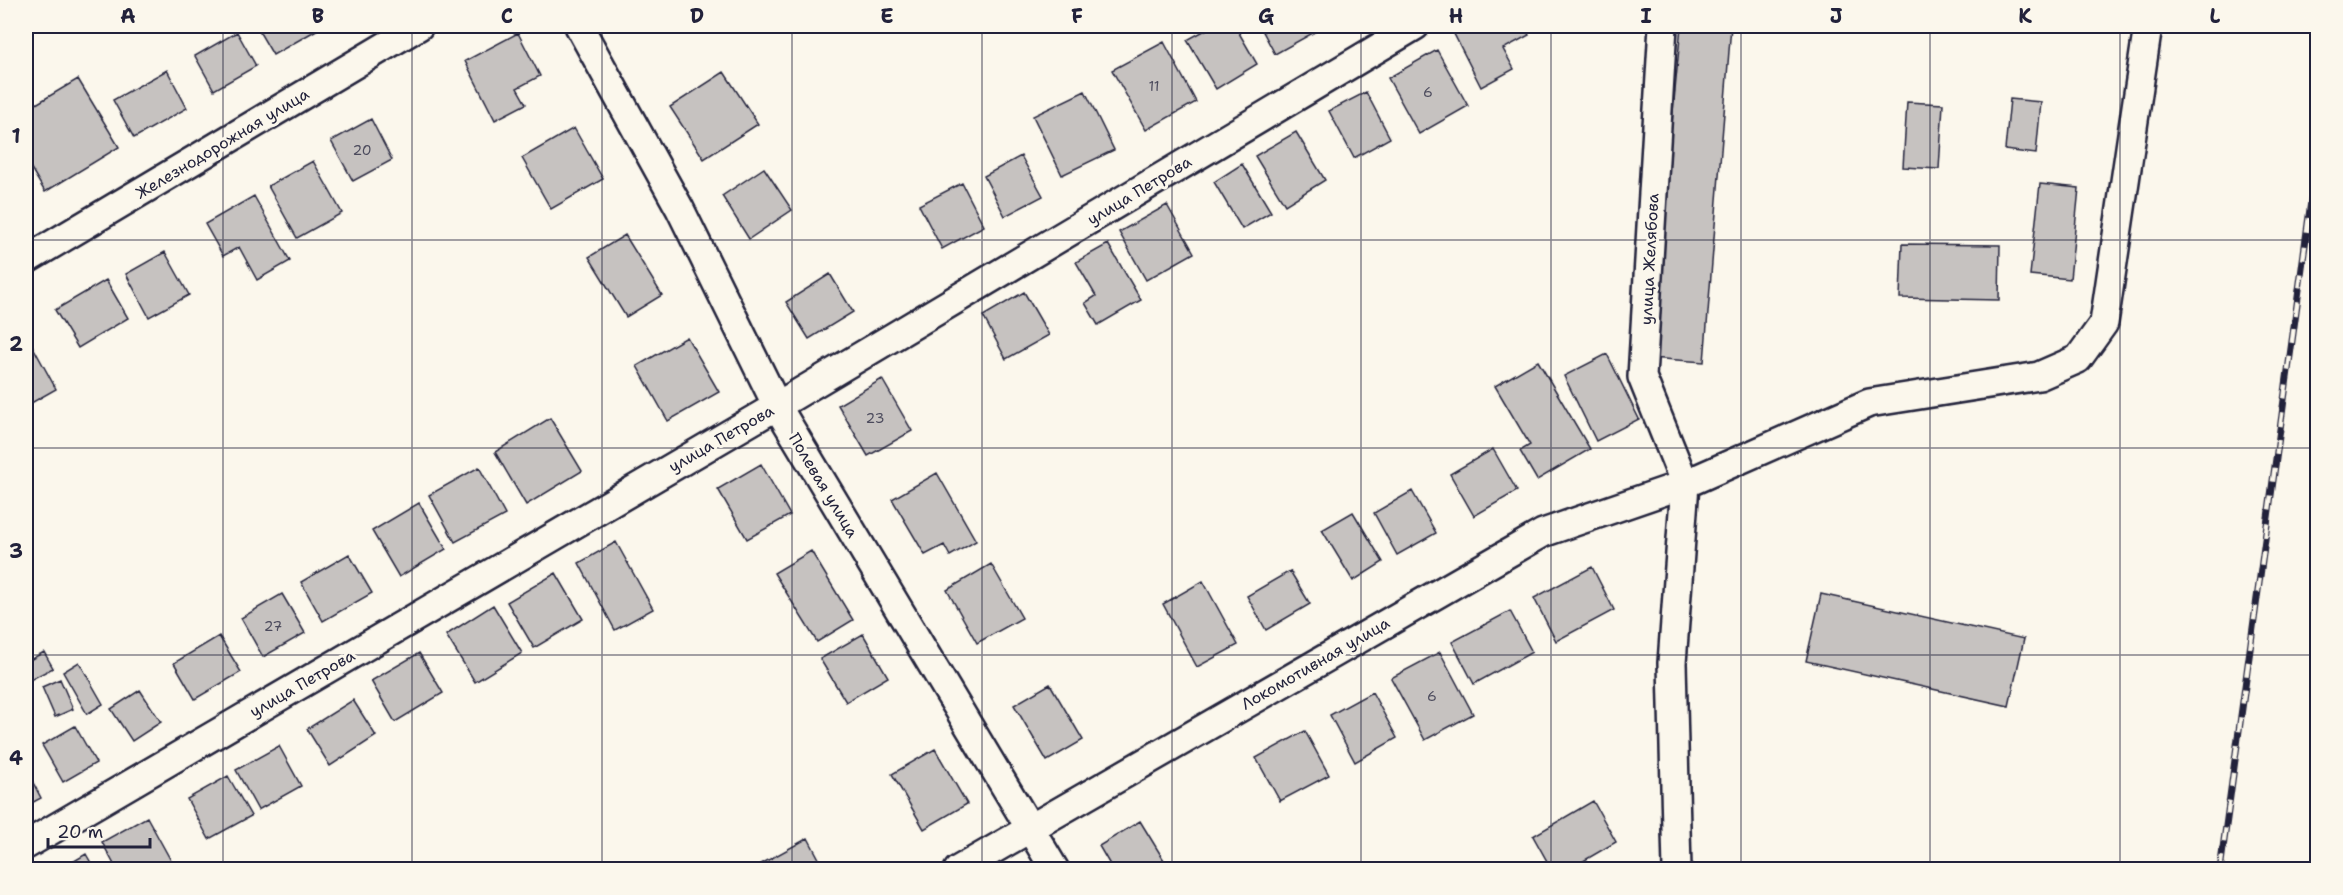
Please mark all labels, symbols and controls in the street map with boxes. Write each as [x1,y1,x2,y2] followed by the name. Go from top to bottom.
[120,3,136,29] text: A
[312,3,324,29] text: B
[501,3,513,29] text: C
[690,3,704,29] text: D
[880,3,894,29] text: E
[1071,3,1083,29] text: F
[1258,3,1274,29] text: G
[1449,3,1463,29] text: H
[1640,3,1652,29] text: I
[1830,3,1843,29] text: J
[2018,3,2032,29] text: K
[2210,3,2221,29] text: L
[1148,77,1160,95] house number: 11
[132,83,313,204] street label: Железнодорожная улица
[1423,83,1433,101] house number: 6
[11,123,21,149] text: 1
[352,141,372,159] house number: 20
[1083,151,1195,230] street label: улица Петрова
[1636,193,1663,325] street label: улица Желябова
[9,331,23,357] text: 2
[665,400,778,477] street label: улица Петрова
[866,409,884,427] house number: 23
[784,429,863,542] street label: Полевая улица
[9,538,23,564] text: 3
[1237,612,1393,715] street label: Локомотивная улица
[264,617,282,635] house number: 27
[246,645,359,722] street label: улица Петрова
[1427,687,1437,705] house number: 6
[9,745,23,771] text: 4
[48,811,150,849] scale bar
[57,820,103,844] text: 20 m

